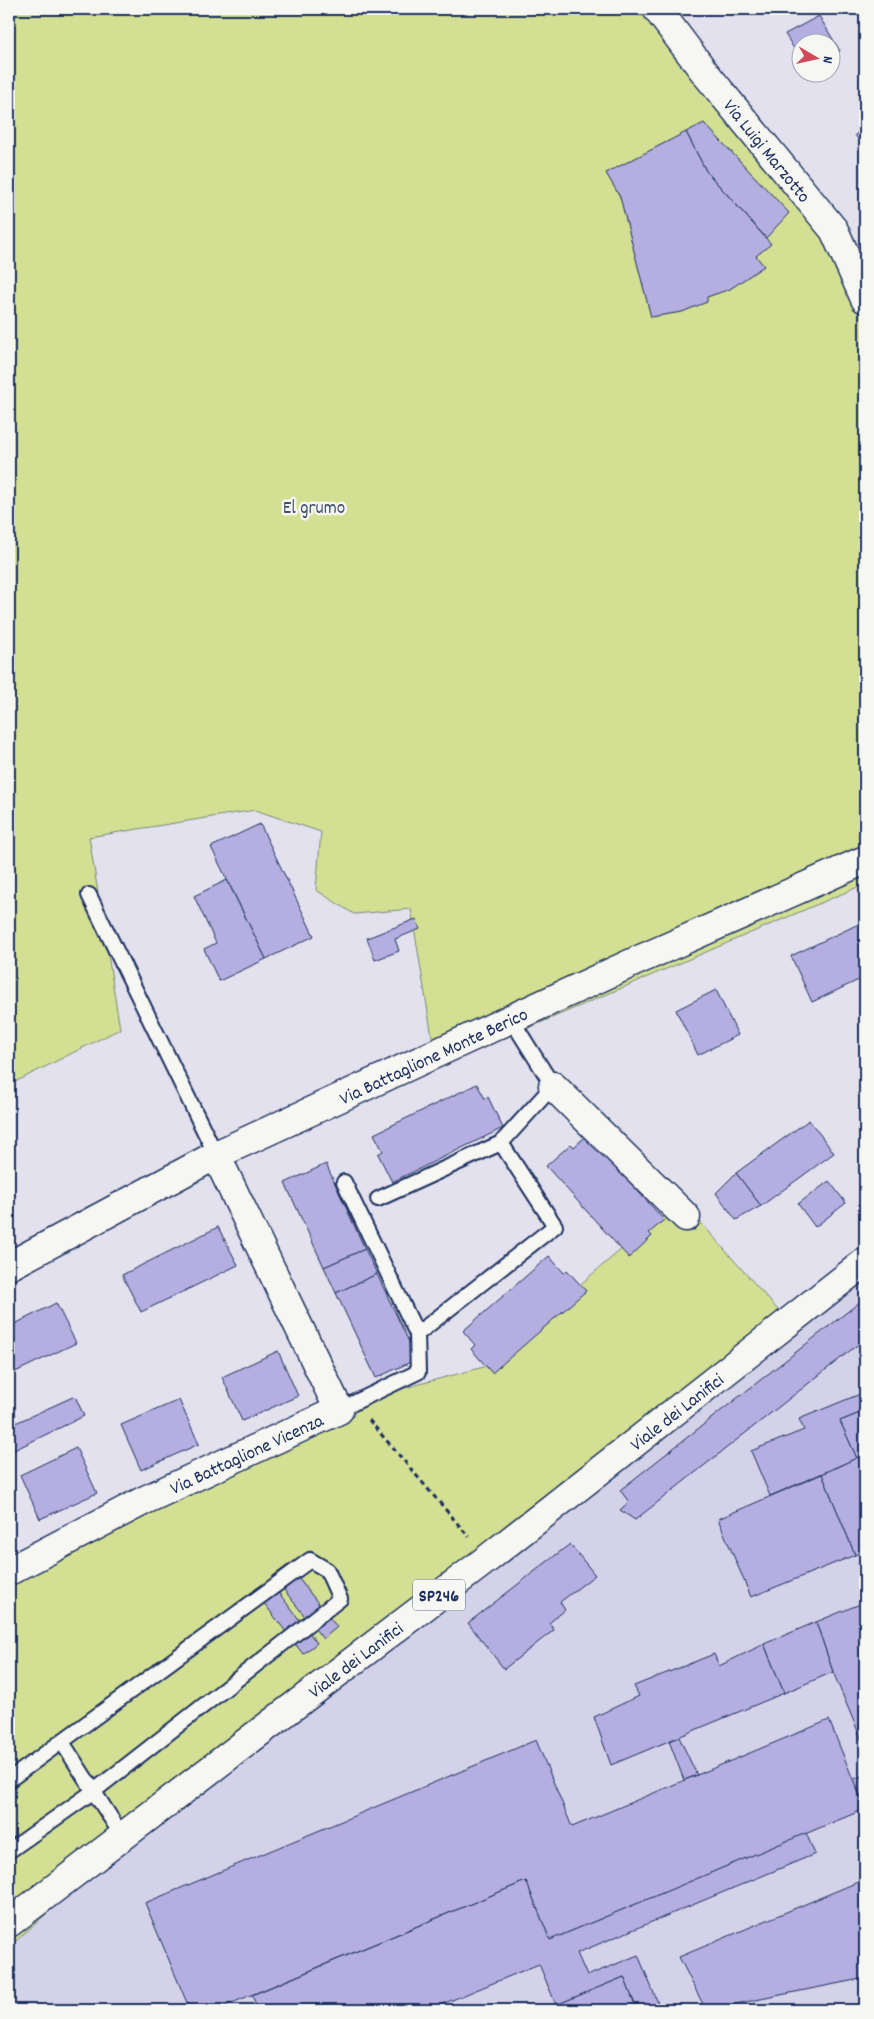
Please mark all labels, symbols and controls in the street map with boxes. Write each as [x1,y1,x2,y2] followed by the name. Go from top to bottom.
[792,32,842,82] north arrow
[816,55,837,65] text: N
[715,94,816,210] street label: Via Luigi Marzotto
[283,496,345,523] park label: El grumo
[336,1003,533,1114] street label: Via Battaglione Monte Berico
[625,1368,731,1459] street label: Viale dei Lanifici
[166,1408,330,1504] street label: Via Battaglione Vicenza
[413,1580,465,1610] road number: SP246
[304,1617,411,1706] street label: Viale dei Lanifici

